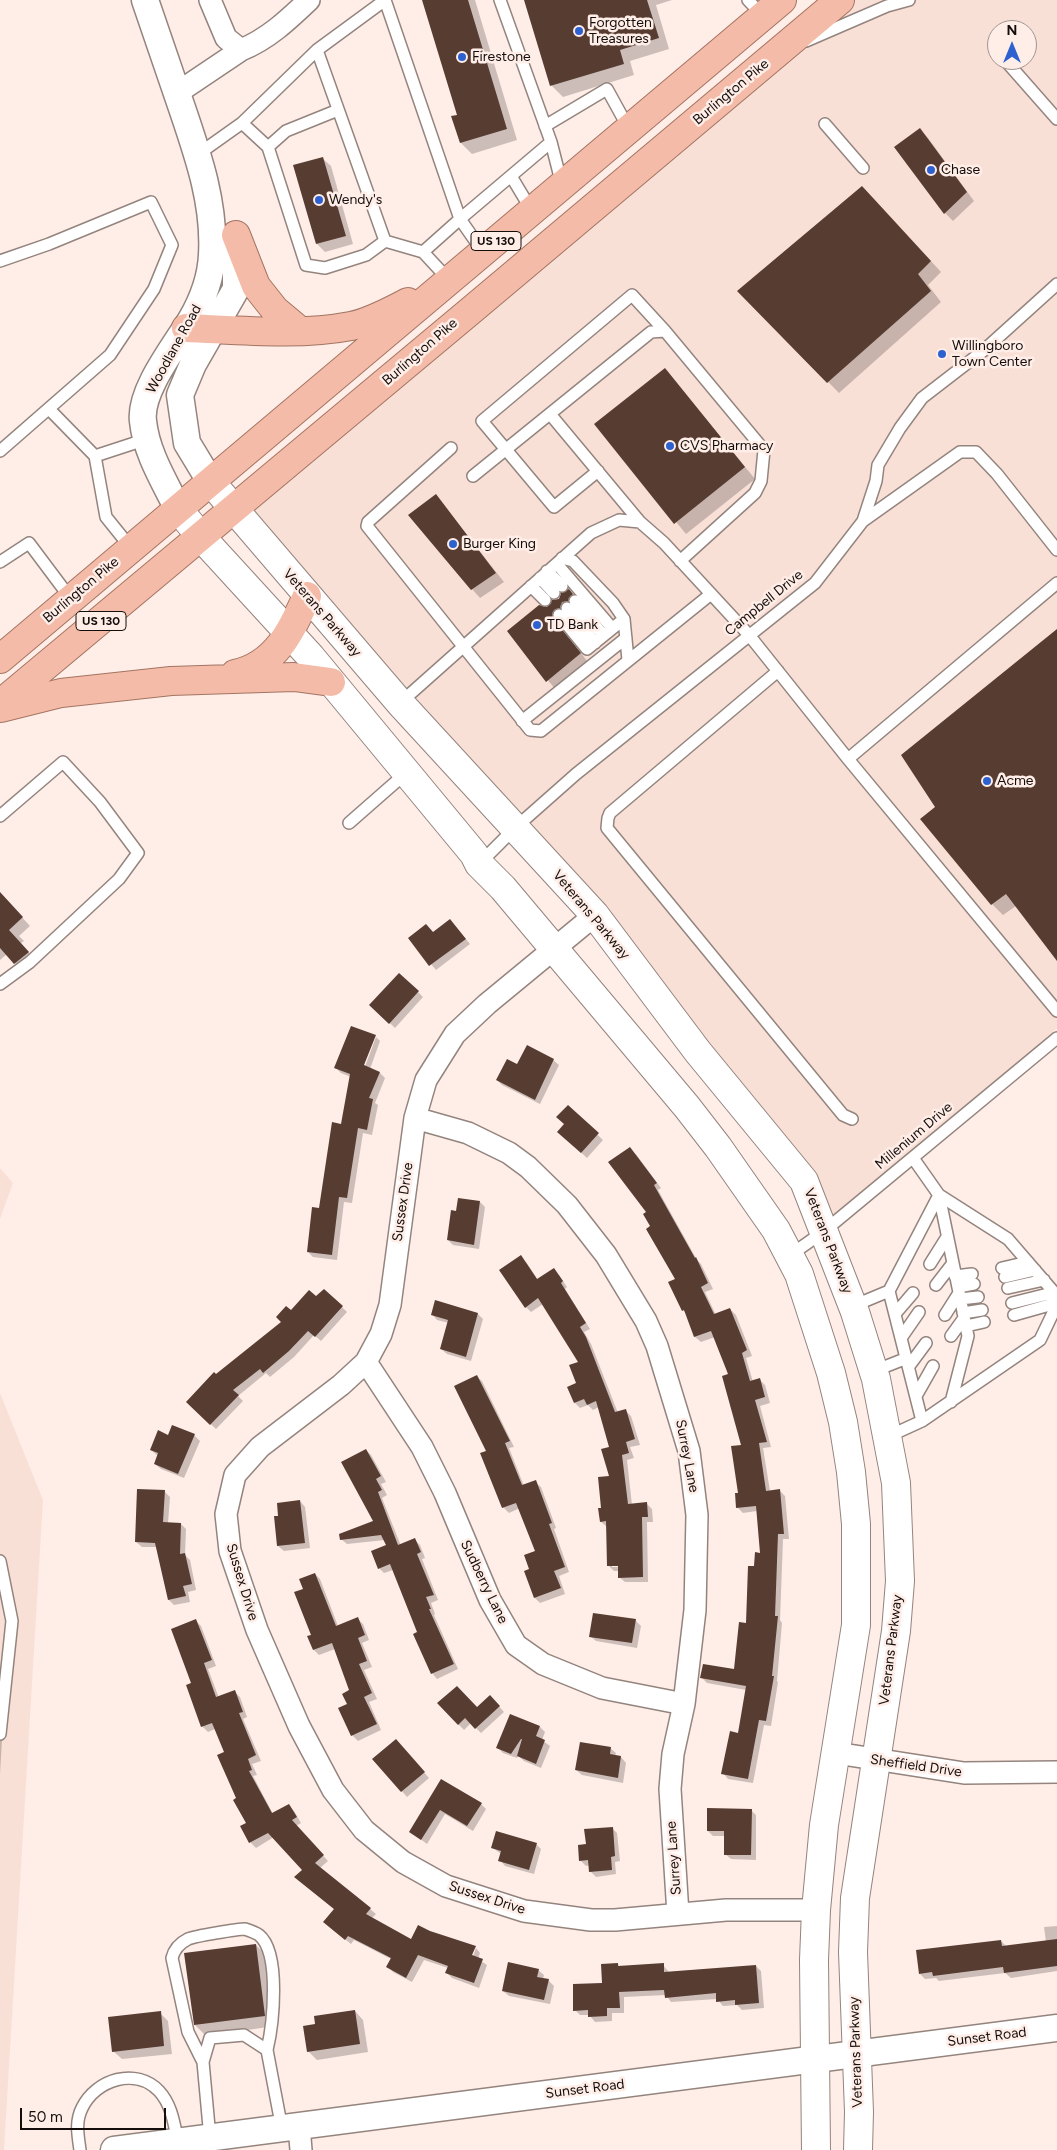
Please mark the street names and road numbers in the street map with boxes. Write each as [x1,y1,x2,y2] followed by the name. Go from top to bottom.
[690,55,772,129] street label: Burlington Pike
[471,232,521,250] road number: US 130
[143,302,205,396] street label: Woodlane Road
[379,315,461,389] street label: Burlington Pike
[40,553,122,627] street label: Burlington Pike
[279,566,365,660] street label: Veterans Parkway
[722,566,806,640] street label: Campbell Drive
[76,612,126,630] road number: US 130
[549,867,633,963] street label: Veterans Parkway
[872,1099,956,1173] street label: Millenium Drive
[389,1161,417,1243] street label: Sussex Drive
[800,1186,856,1296] street label: Veterans Parkway
[672,1418,702,1494] street label: Surrey Lane
[457,1538,511,1626] street label: Sudberry Lane
[222,1542,262,1622] street label: Sussex Drive
[876,1594,906,1706] street label: Veterans Parkway
[869,1751,963,1781] street label: Sheffield Drive
[663,1820,685,1896] street label: Surrey Lane
[447,1878,527,1918] street label: Sussex Drive
[846,1996,866,2108] street label: Veterans Parkway
[947,2024,1027,2050] street label: Sunset Road
[545,2076,625,2102] street label: Sunset Road

